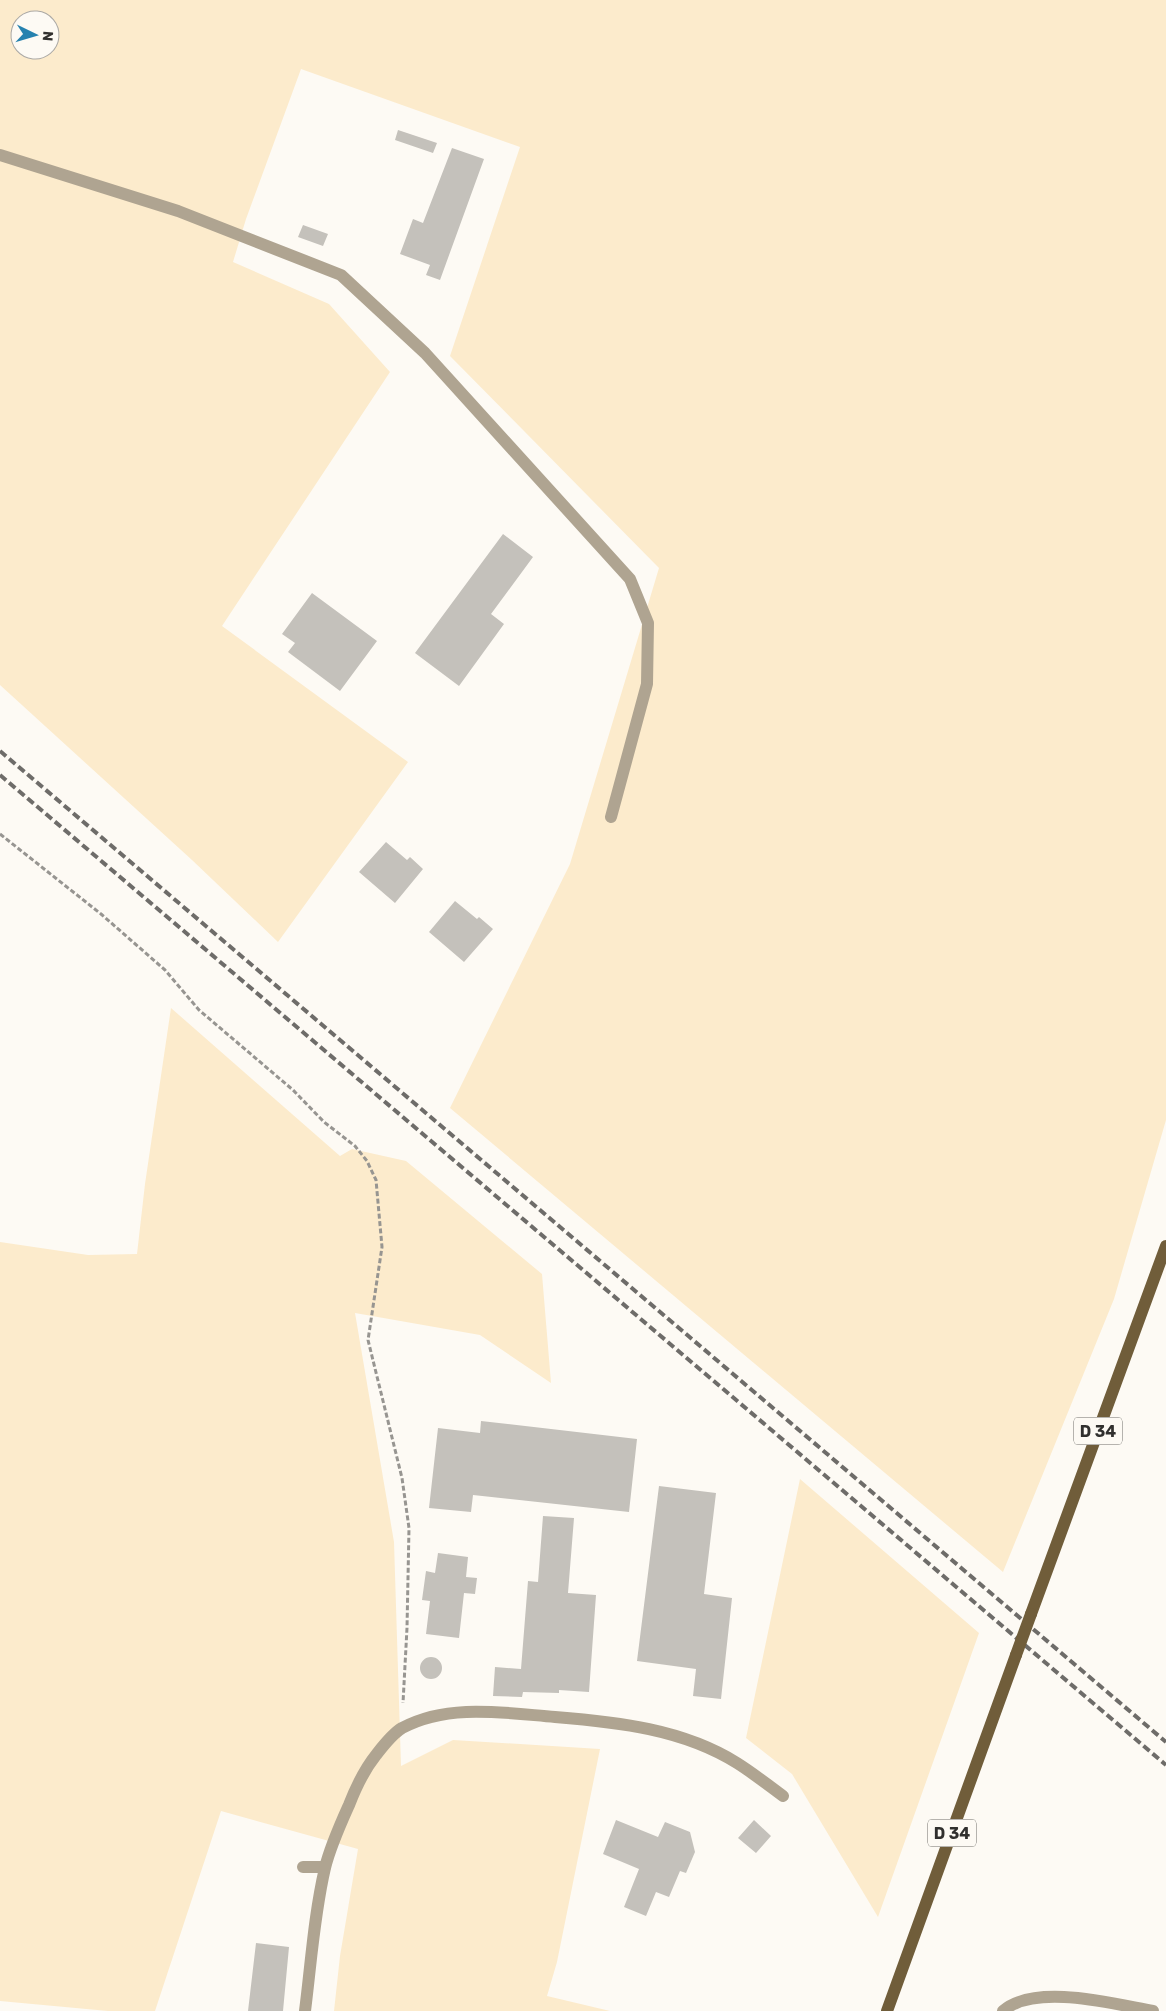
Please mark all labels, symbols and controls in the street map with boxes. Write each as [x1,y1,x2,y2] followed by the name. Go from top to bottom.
[10,10,60,60] north arrow
[39,30,56,42] text: N
[1074,1418,1122,1444] road number: D 34
[928,1820,976,1846] road number: D 34

